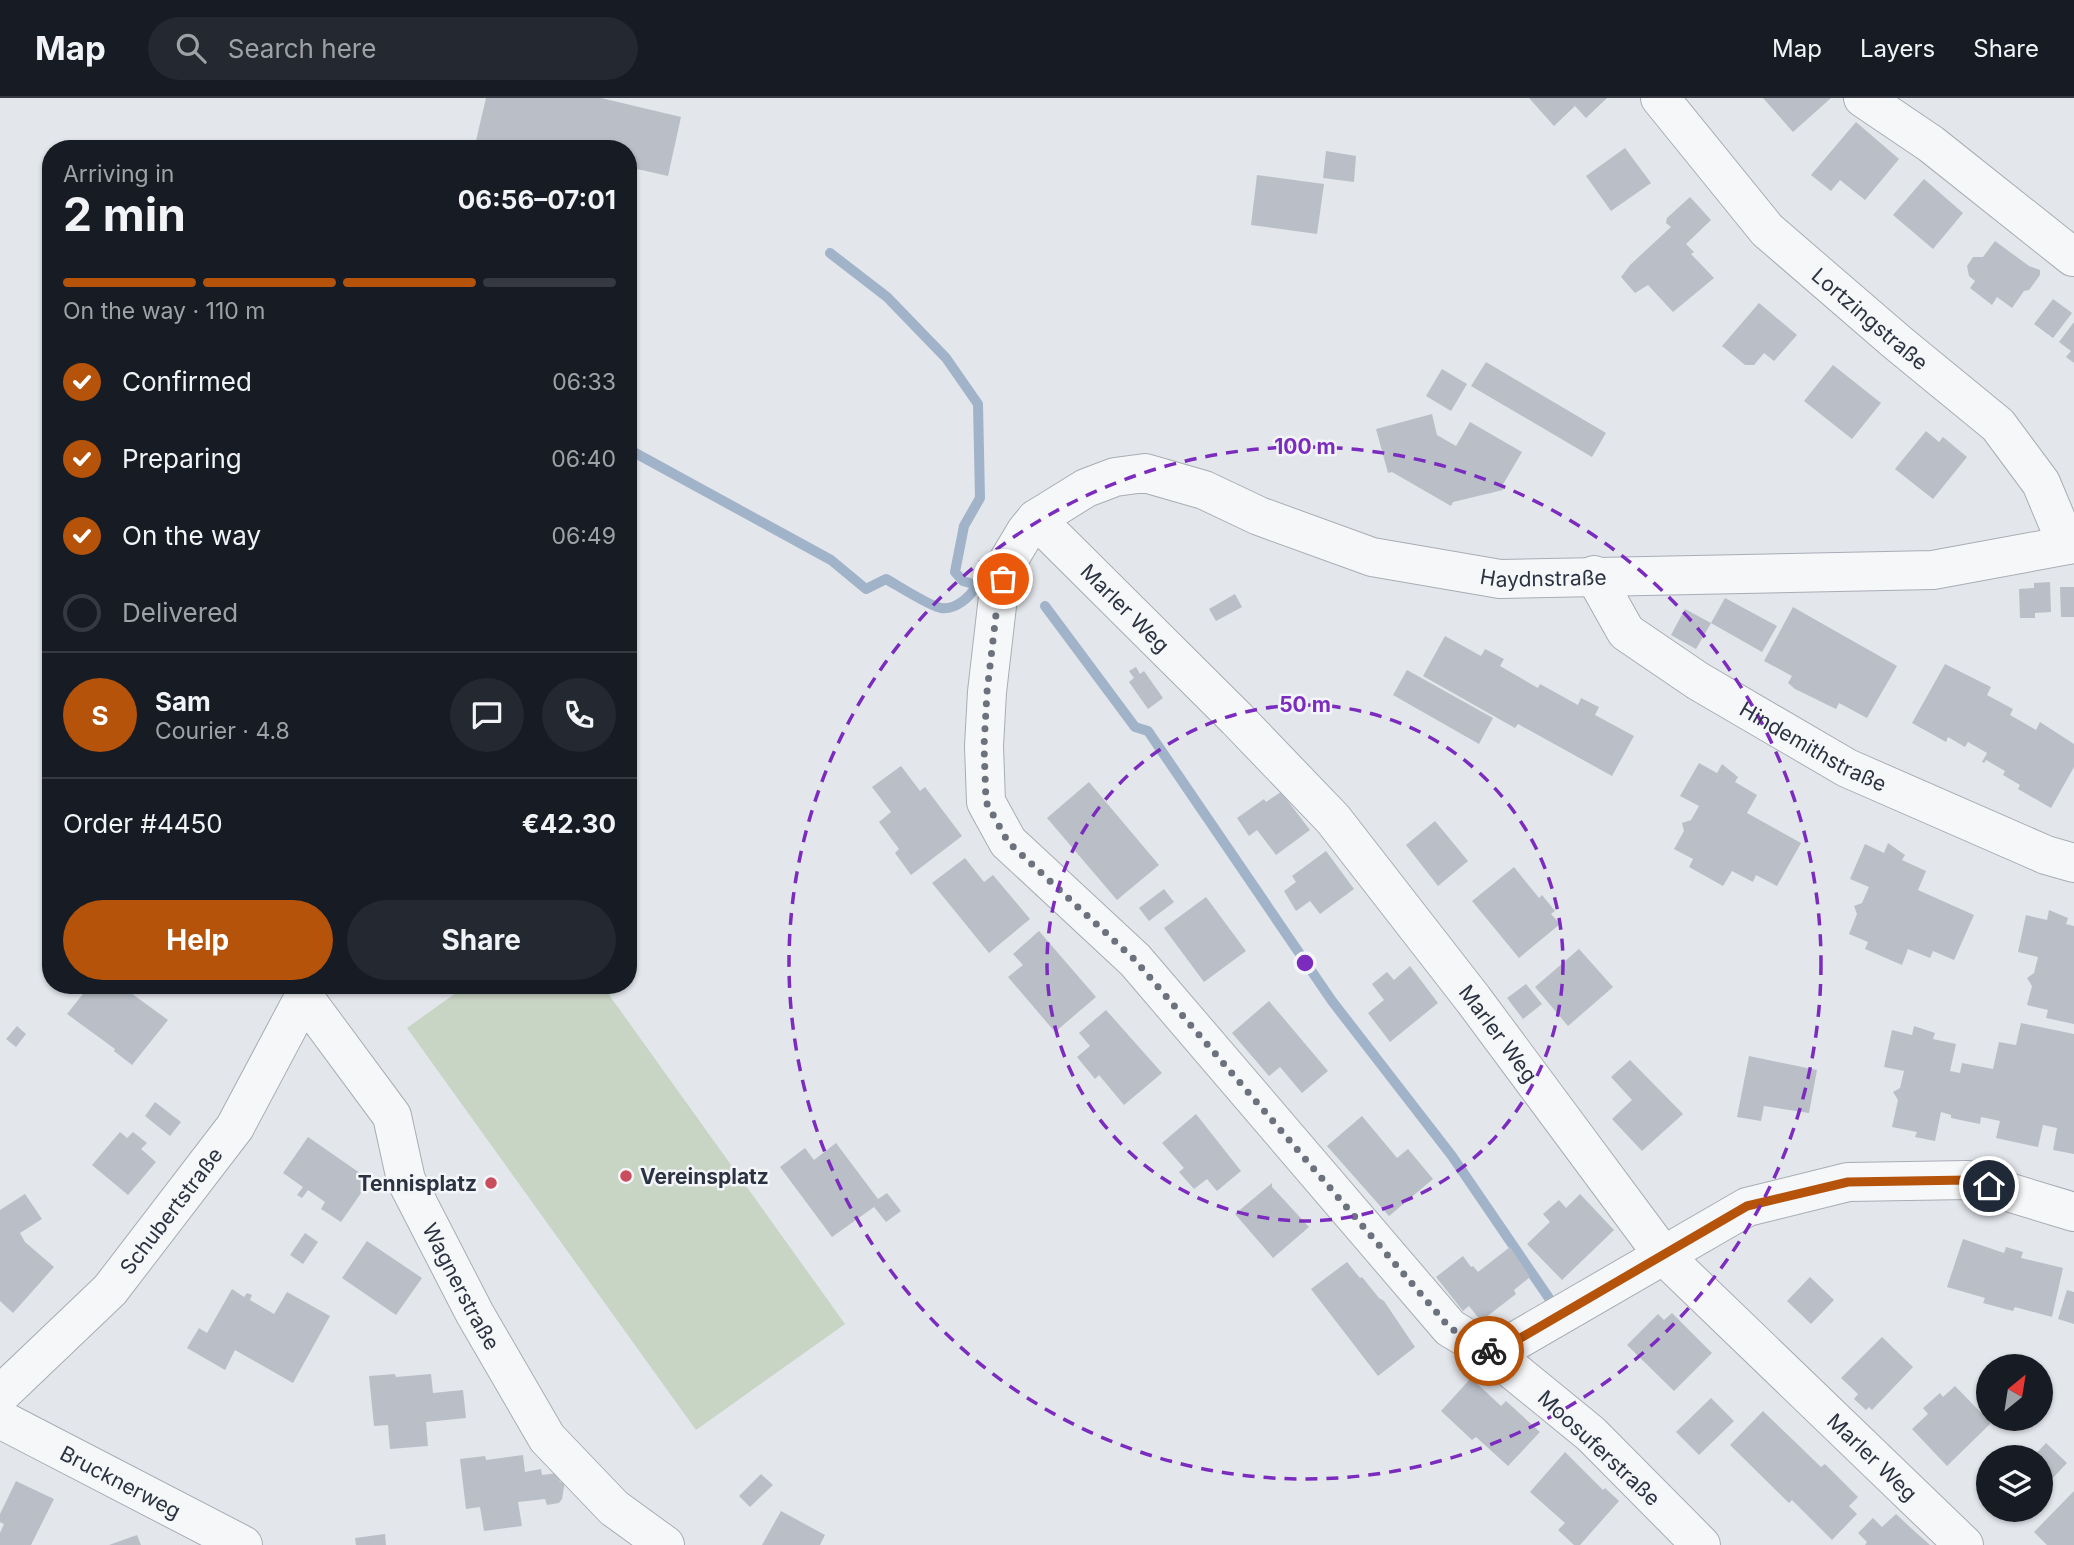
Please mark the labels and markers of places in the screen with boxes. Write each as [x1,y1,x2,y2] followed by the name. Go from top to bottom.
[973,549,1033,609] pin
[1293,951,1317,975] centre of rings
[1959,1156,2019,1216] pin
[640,1164,769,1189] place label: Vereinsplatz
[618,1168,634,1184] marker: Vereinsplatz
[358,1171,477,1196] place label: Tennisplatz
[483,1175,499,1191] marker: Tennisplatz

